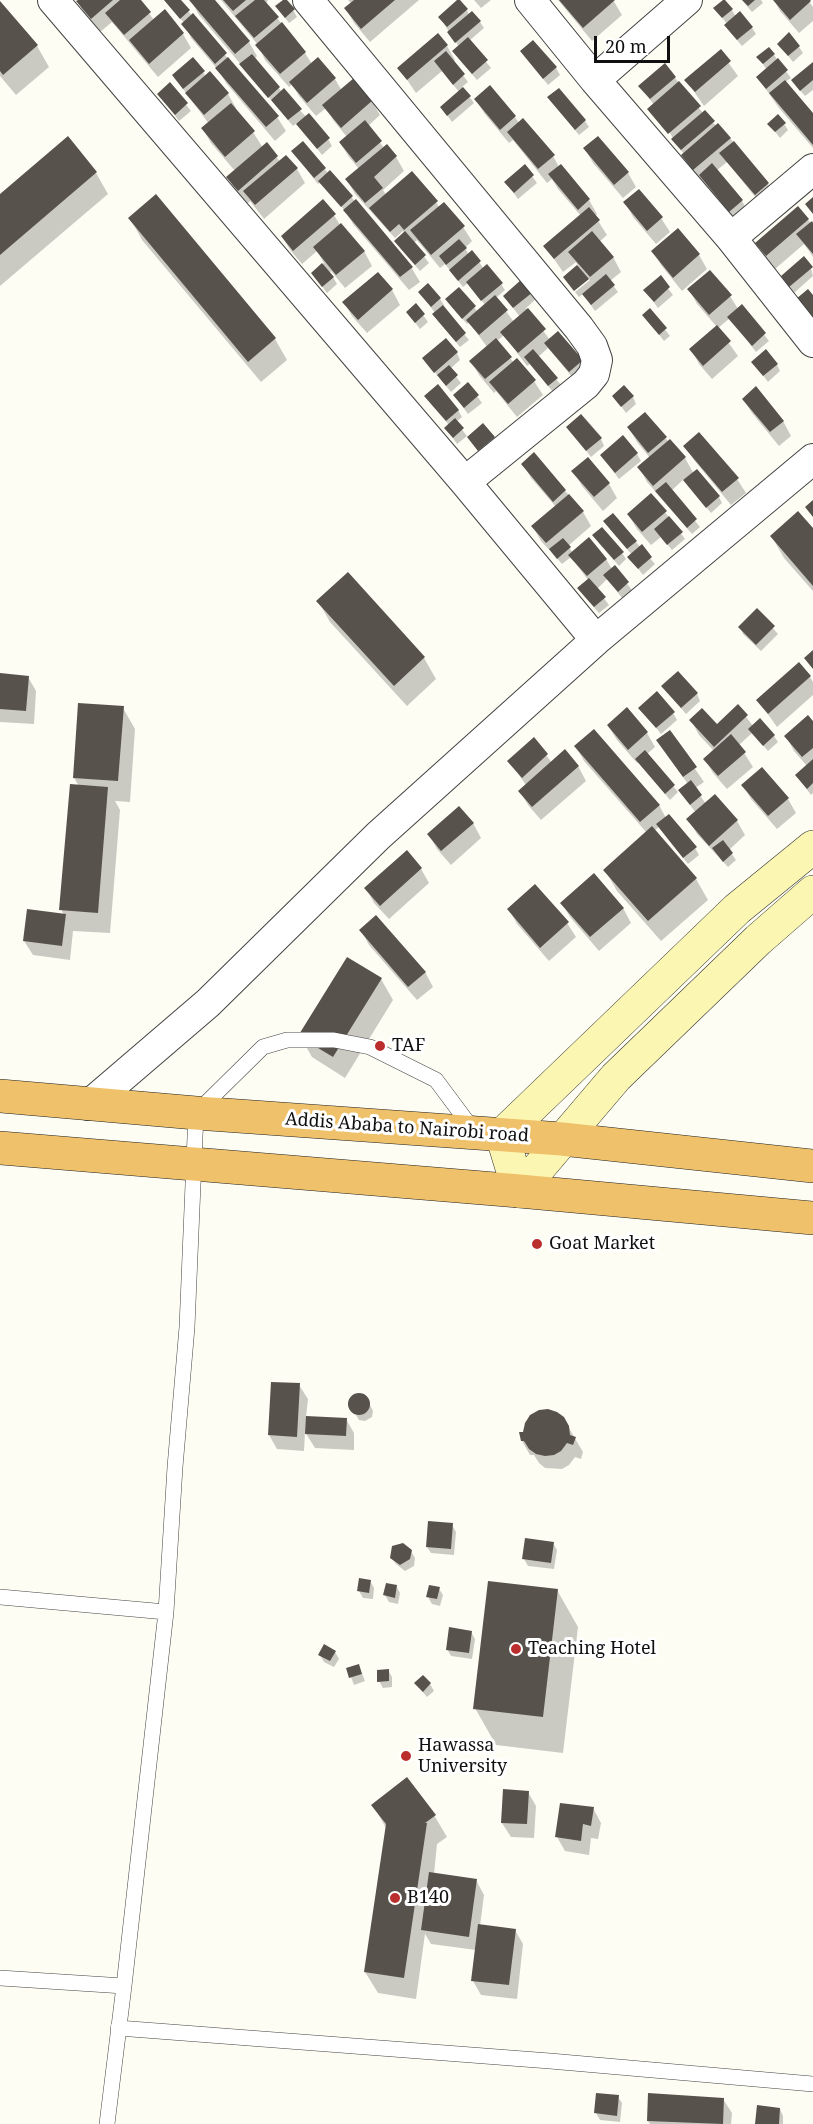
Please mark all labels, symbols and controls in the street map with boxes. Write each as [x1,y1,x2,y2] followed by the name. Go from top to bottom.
[597,24,674,62] scale bar
[605,34,647,58] text: 20 m
[392,1035,425,1057] place label: TAF
[373,1039,387,1053] marker: TAF
[284,1109,530,1147] street label: Addis Ababa to Nairobi road
[549,1233,655,1255] place label: Goat Market
[530,1237,544,1251] marker: Goat Market
[528,1638,656,1660] place label: Teaching Hotel
[509,1642,523,1656] marker: Teaching Hotel
[418,1735,507,1778] place label: Hawassa University
[399,1749,413,1763] marker: Hawassa University
[407,1887,449,1909] place label: B140
[388,1891,402,1905] marker: B140

